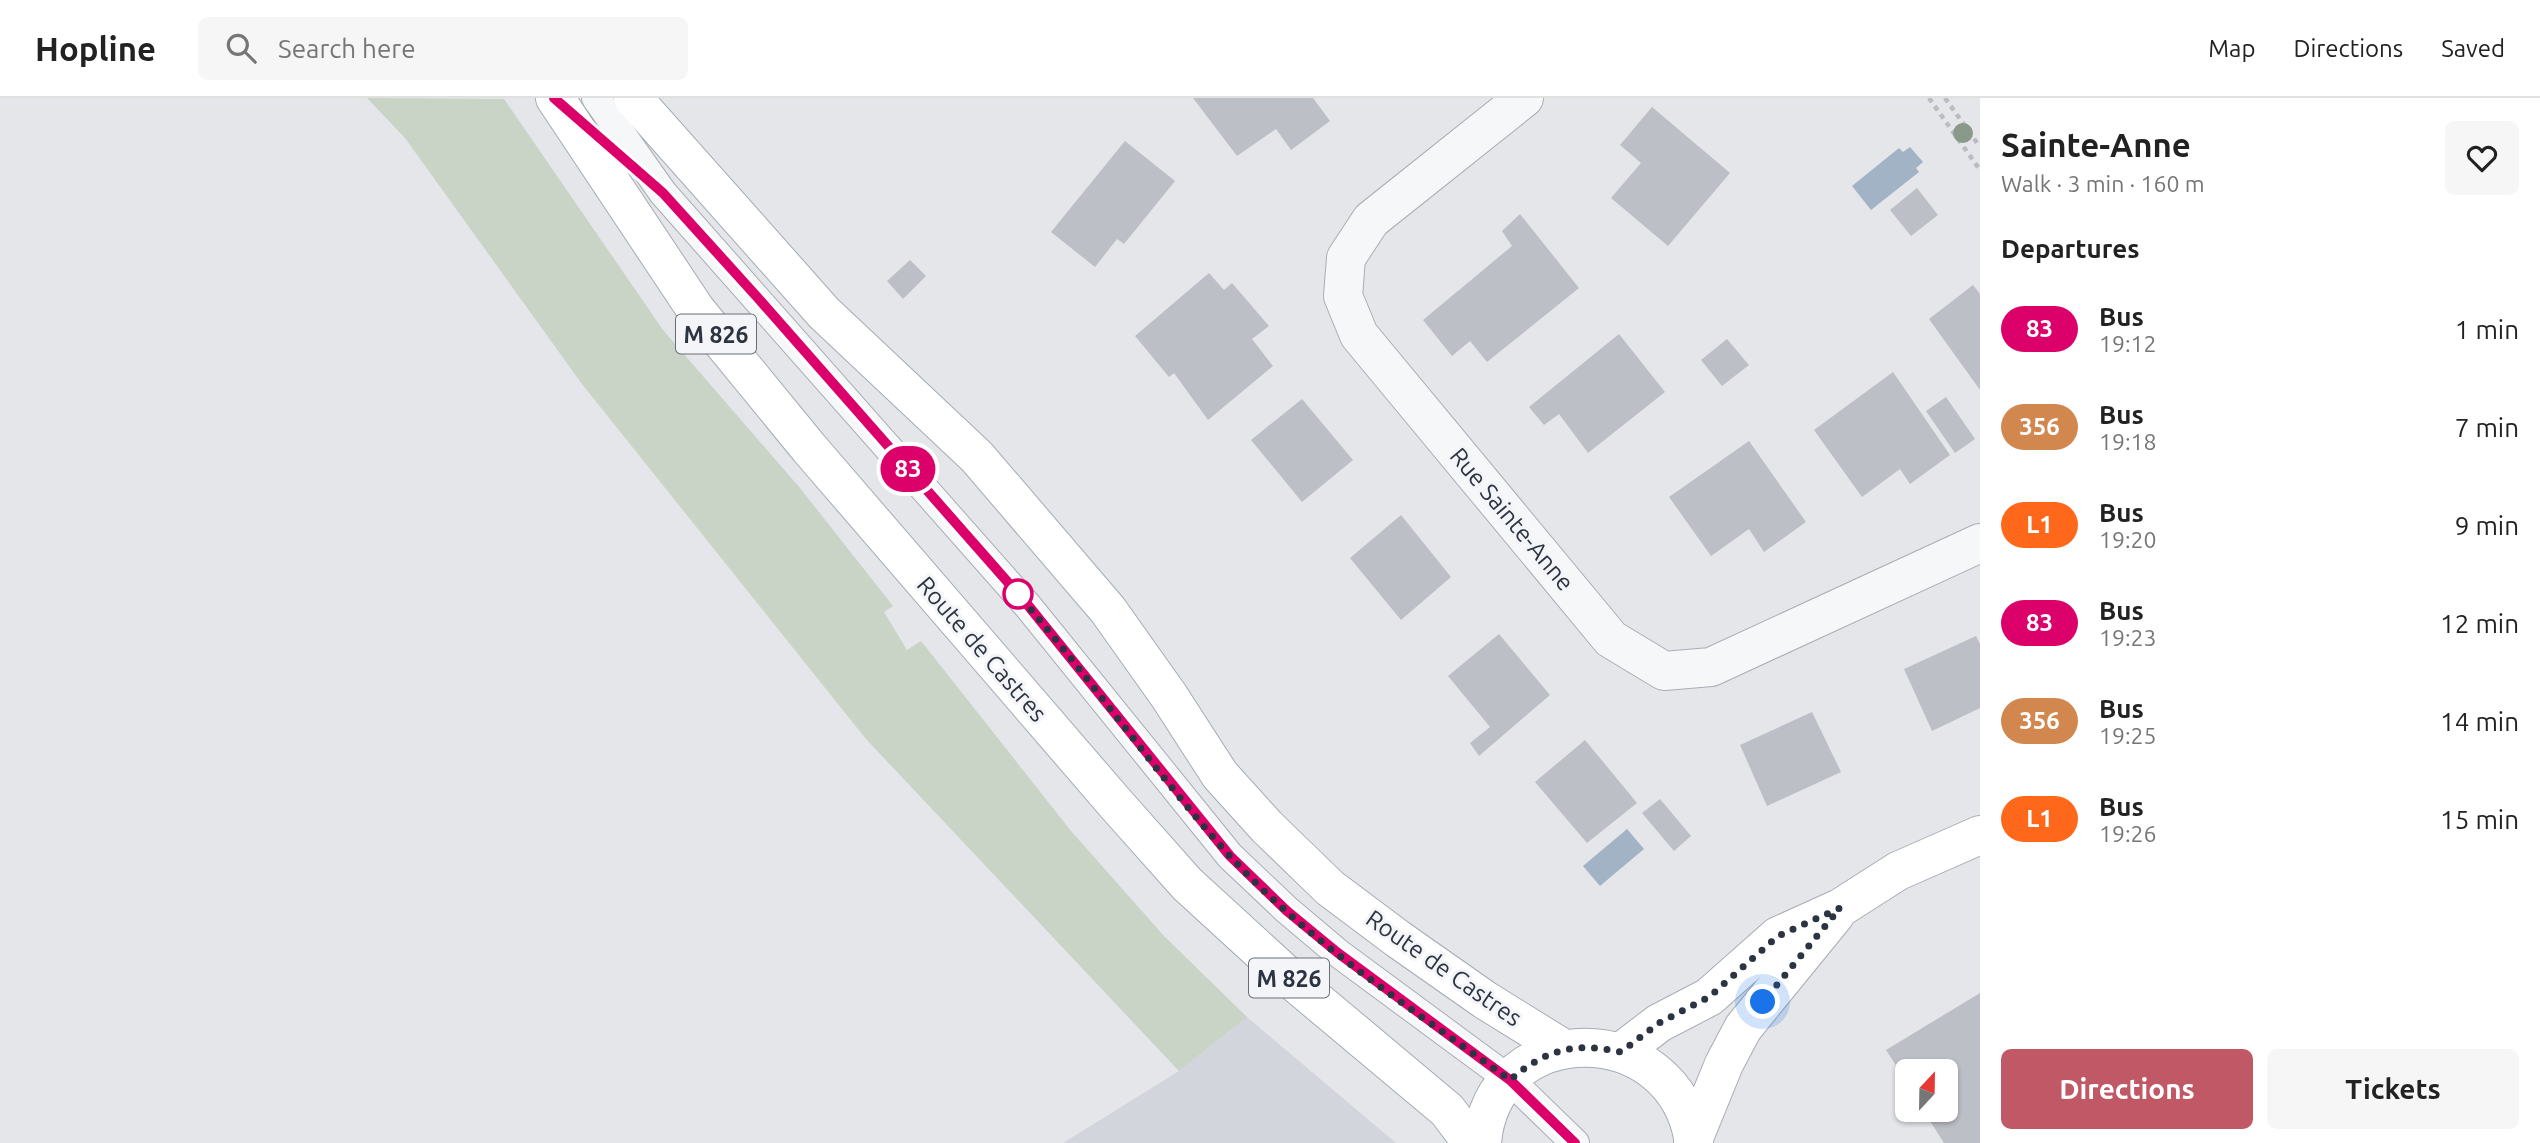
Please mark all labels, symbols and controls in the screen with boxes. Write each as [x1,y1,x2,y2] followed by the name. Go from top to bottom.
[198,17,688,80] search box
[222,29,260,67] icon: search
[35,30,156,67] text: Hopline
[278,34,415,63] text: Search here
[2208,35,2255,62] text: Map
[2293,35,2403,62] text: Directions
[2441,35,2505,62] text: Saved
[2445,121,2519,195] button: heart
[2001,126,2191,163] text: Sainte-Anne
[2001,171,2205,196] text: Walk · 3 min · 160 m
[2001,234,2139,263] text: Departures
[2099,302,2144,331] text: Bus
[676,314,756,354] road number: M 826
[2026,315,2053,342] text: 83
[2455,315,2519,344] text: 1 min
[2099,331,2157,356] text: 19:12
[2099,400,2144,429] text: Bus
[2019,413,2060,440] text: 356
[2455,413,2519,442] text: 7 min
[2099,429,2157,454] text: 19:18
[1445,442,1579,596] street label: Rue Sainte-Anne
[876,446,940,492] line badge: 83
[894,455,922,482] text: 83
[2099,498,2144,527] text: Bus
[2026,511,2053,538] text: L1
[2455,511,2519,540] text: 9 min
[2099,527,2157,552] text: 19:20
[912,571,1052,727] street label: Route de Castres
[1003,579,1033,609] unlabelled marker
[2099,596,2144,625] text: Bus
[2026,609,2053,636] text: 83
[2440,609,2519,638] text: 12 min
[2099,625,2157,650] text: 19:23
[2099,694,2144,723] text: Bus
[2019,707,2060,734] text: 356
[2440,707,2519,736] text: 14 min
[2099,723,2157,748] text: 19:25
[2099,792,2144,821] text: Bus
[2026,805,2053,832] text: L1
[2440,805,2519,834] text: 15 min
[2099,821,2157,846] text: 19:26
[1361,904,1527,1032] street label: Route de Castres
[1249,958,1329,998] road number: M 826
[1745,984,1780,1019] your location
[2001,1049,2253,1129] button: Directions
[2267,1049,2519,1129] button: Tickets
[1895,1059,1958,1122] north arrow
[1895,1059,1958,1122] map controls

